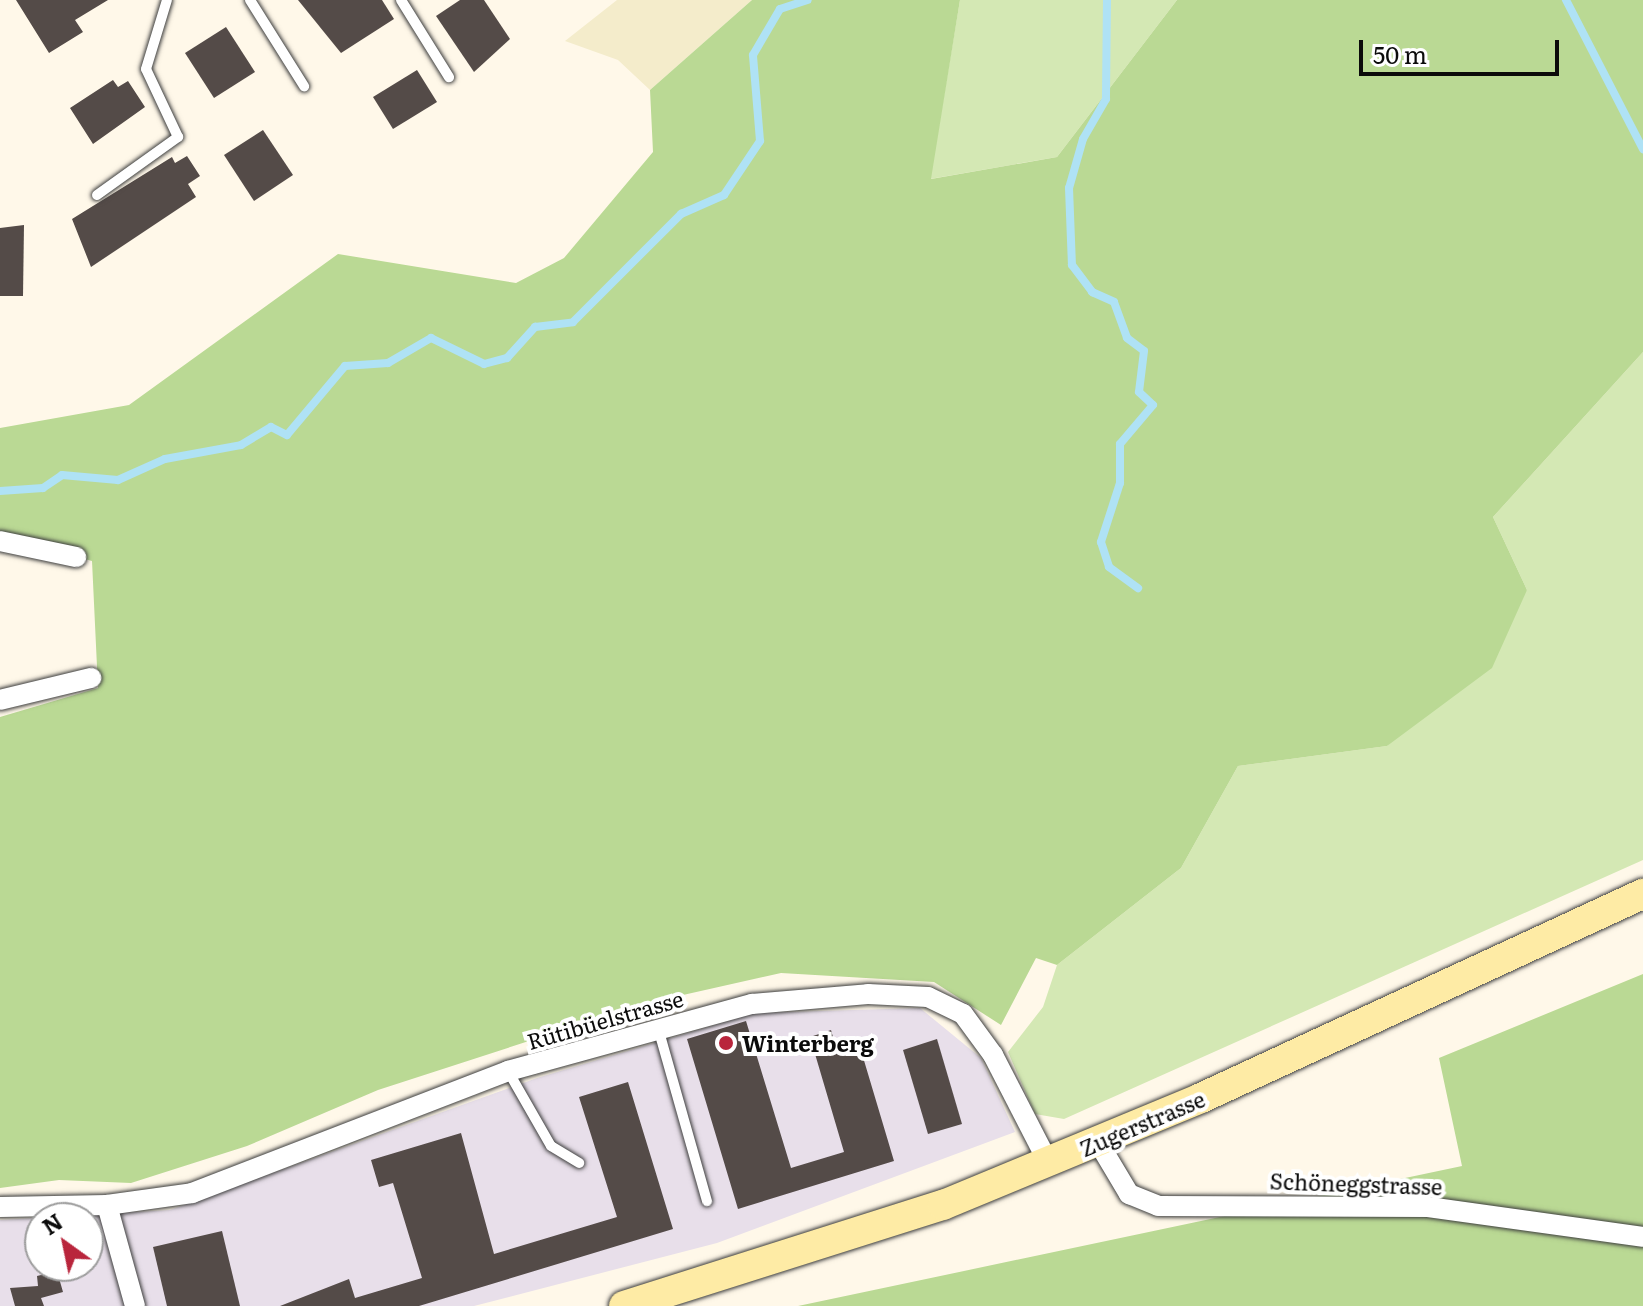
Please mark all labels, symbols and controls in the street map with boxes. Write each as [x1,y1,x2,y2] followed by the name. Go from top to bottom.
[1363,24,1563,74] scale bar
[1373,36,1427,71] text: 50 m
[524,984,686,1054] street label: Rütibüelstrasse
[742,1030,874,1056] place label: Winterberg
[717,1034,735,1052] marker: Winterberg
[1076,1085,1208,1161] street label: Zugerstrasse
[1269,1167,1443,1199] street label: Schöneggstrasse
[24,1202,104,1282] north arrow
[35,1204,68,1242] text: N

